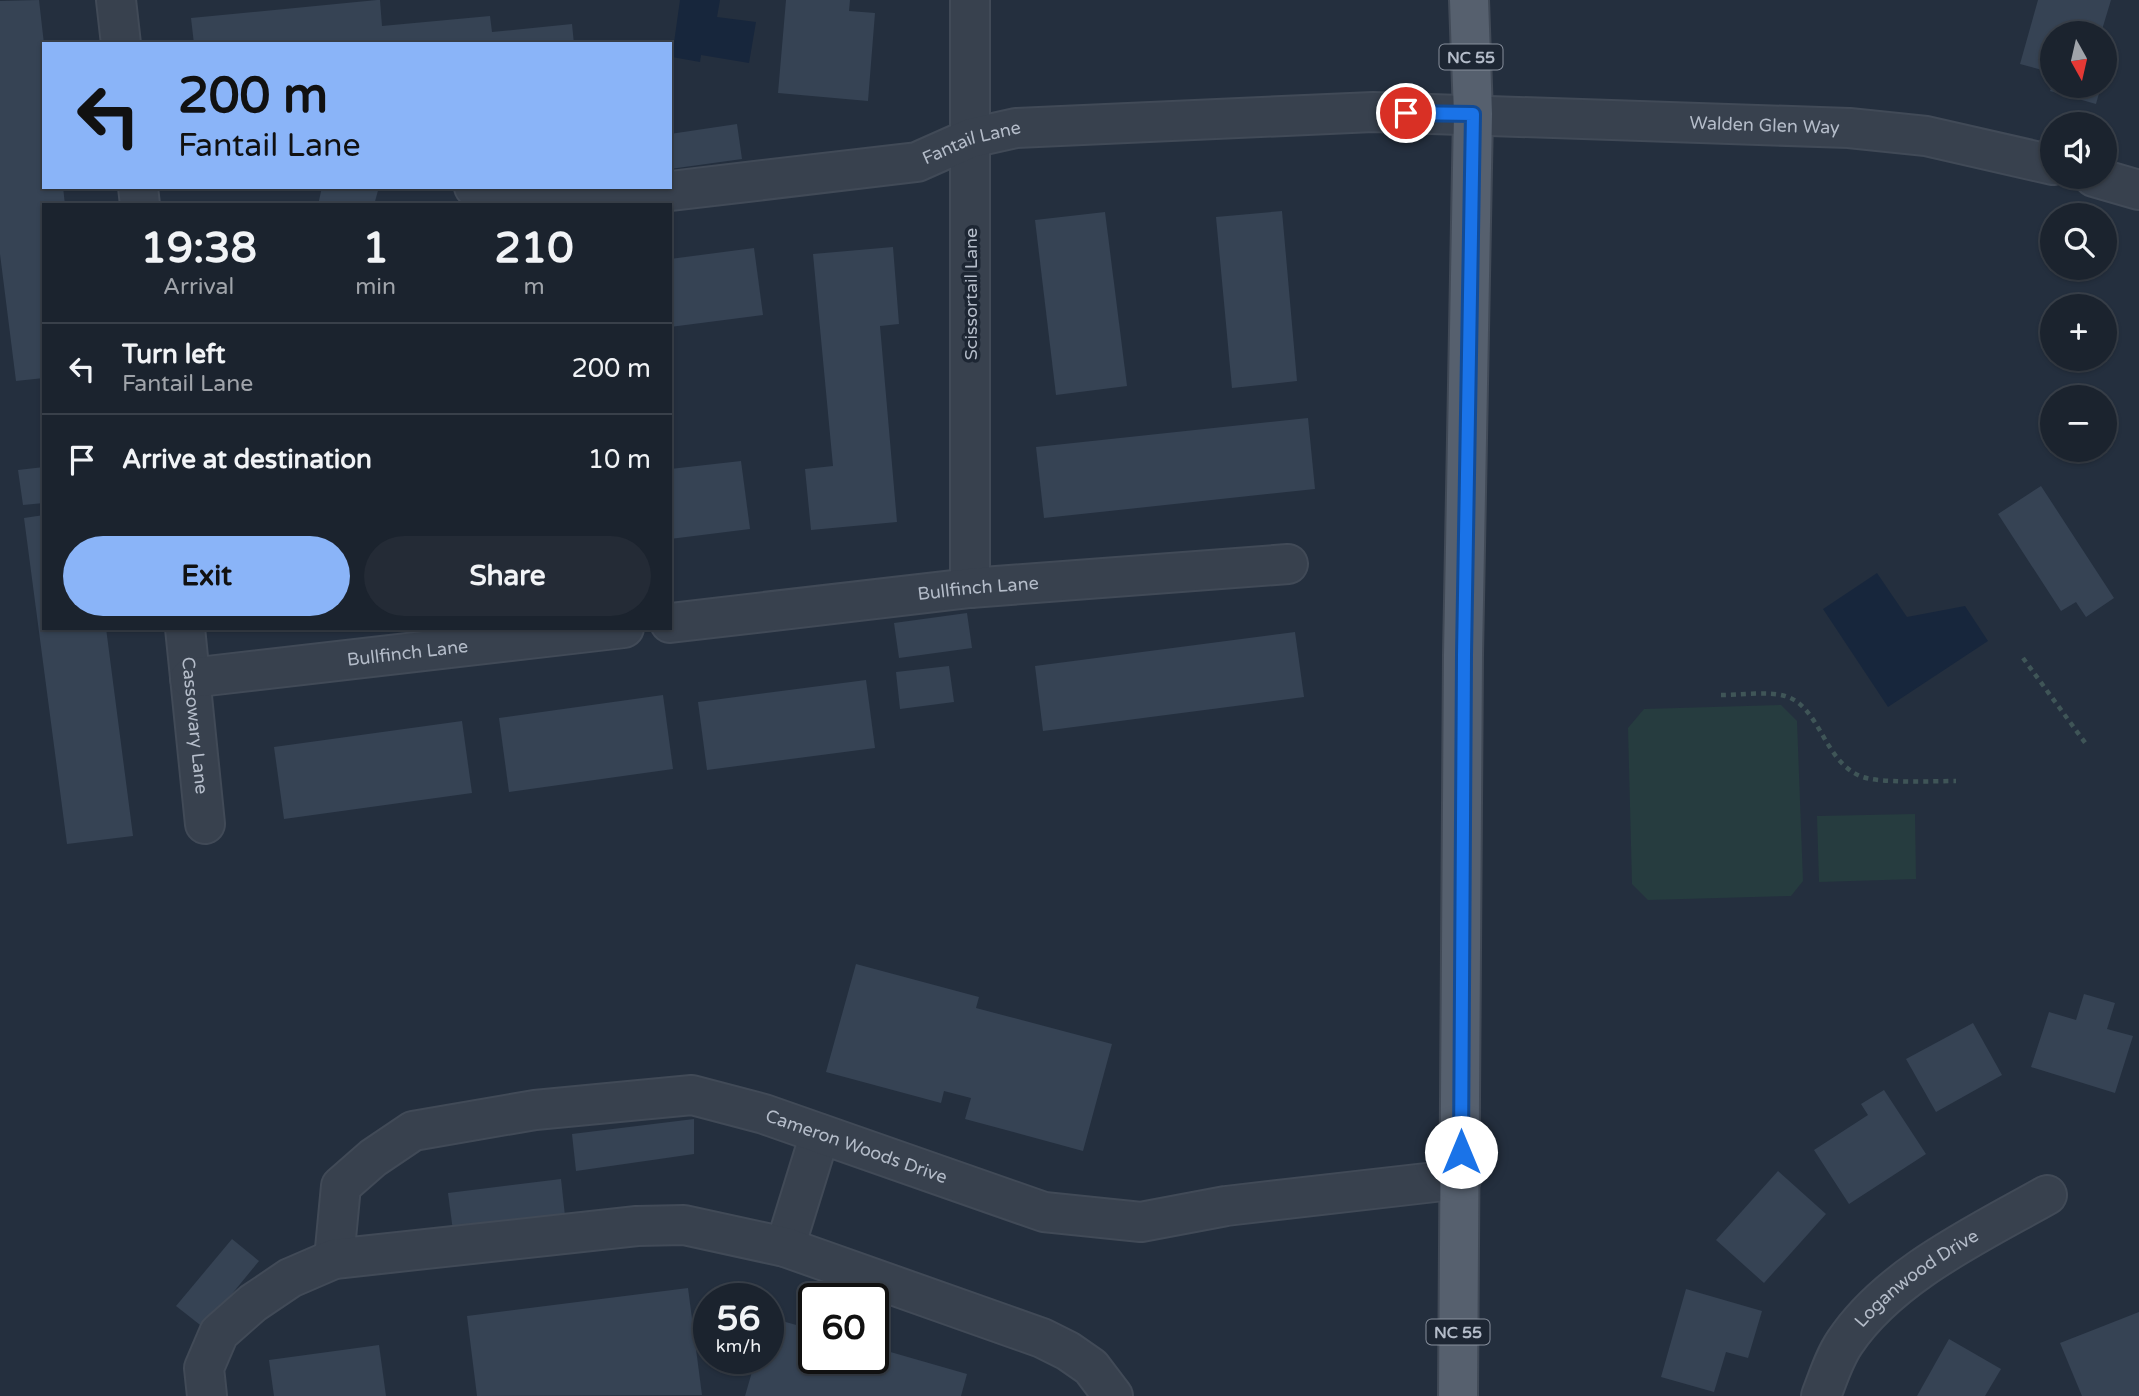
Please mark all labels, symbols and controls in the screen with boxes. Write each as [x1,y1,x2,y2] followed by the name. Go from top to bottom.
[2040,21,2118,98] north arrow
[2040,21,2117,462] map controls
[1440,44,1502,69] road number: NC 55
[178,67,328,126] text: 200 m
[63,70,154,161] icon: left
[1376,83,1436,143] pin
[1387,94,1425,132] icon: arrive
[1689,112,1840,139] street label: Walden Glen Way
[2040,112,2117,189] button: sound
[919,116,1023,169] street label: Fantail Lane
[178,127,361,165] text: Fantail Lane
[2040,203,2117,280] button: search
[140,223,257,274] text: 19:38
[362,223,389,274] text: 1
[494,223,574,274] text: 210
[960,228,982,360] street label: Scissortail Lane
[163,273,234,301] text: Arrival
[355,273,396,301] text: min
[523,273,545,301] text: m
[2040,294,2117,371] button: +
[122,339,225,370] text: Turn left
[63,350,101,388] icon: left
[571,353,651,384] text: 200 m
[122,370,253,398] text: Fantail Lane
[2040,385,2117,462] button: −
[63,441,101,479] icon: arrive
[122,444,372,475] text: Arrive at destination
[588,444,651,475] text: 10 m
[63,536,350,616] button: Exit
[364,536,651,616] button: Share
[916,572,1039,605] street label: Bullfinch Lane
[346,635,469,671] street label: Bullfinch Lane
[177,656,213,795] street label: Cassowary Lane
[763,1104,950,1188] street label: Cameron Woods Drive
[1424,1115,1498,1189] position arrow
[1850,1224,1982,1332] street label: Loganwood Drive
[798,1283,889,1374] speed limit sign: 60
[717,1298,760,1340] text: 56
[1426,1320,1490,1344] road number: NC 55
[716,1335,761,1357] text: km/h

